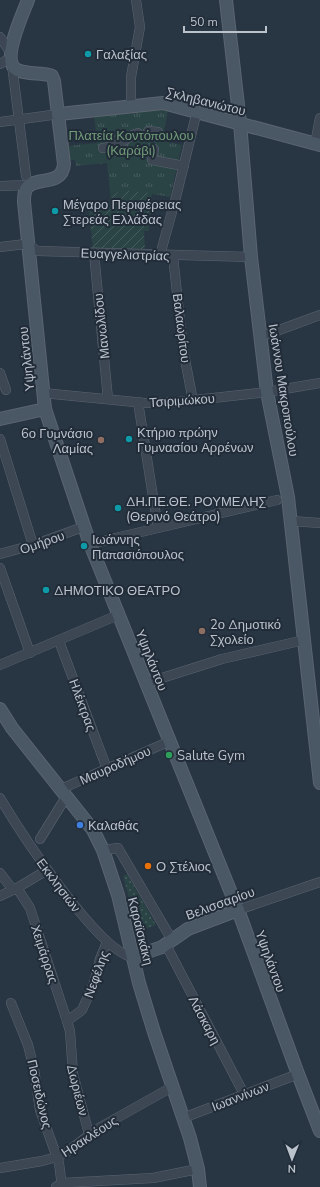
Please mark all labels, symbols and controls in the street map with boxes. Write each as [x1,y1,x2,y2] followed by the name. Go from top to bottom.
[184,8,266,34] scale bar
[190,14,218,30] text: 50 m
[96,46,147,64] place label: Γαλαξίας
[83,49,93,59] marker: Γαλαξίας
[164,83,248,121] street label: Σκληβανιώτου
[68,127,194,160] park label: Πλατεία Κοντόπουλου (Καράβι)
[63,196,181,229] place label: Μέγαρο Περιφέρειας Στερεάς Ελλάδας
[50,206,60,216] marker: Μέγαρο Περιφέρειας Στερεάς Ελλάδας
[80,244,170,266] street label: Ευαγγελιστρίας
[90,292,114,360] street label: Μανωλίδου
[168,292,194,364] street label: Βαλαωρίτου
[264,323,302,458] street label: Ιωάννου Μακροπούλου
[15,326,39,392] street label: Υψηλάντου
[149,390,216,412] street label: Τσιριμώκου
[137,424,254,457] place label: Κτήριο πρώην Γυμνασίου Αρρένων
[21,425,93,458] place label: 6ο Γυμνάσιο Λαμίας
[124,434,134,444] marker: Κτήριο πρώην Γυμνασίου Αρρένων
[96,435,106,445] marker: 6ο Γυμνάσιο Λαμίας
[126,493,267,526] place label: ΔΗ.ΠΕ.ΘΕ. ΡΟΥΜΕΛΗΣ (Θερινό Θεάτρο)
[113,503,123,513] marker: ΔΗ.ΠΕ.ΘΕ. ΡΟΥΜΕΛΗΣ (Θερινό Θεάτρο)
[17,527,67,559] street label: Ομήρου
[92,531,184,564] place label: Ιωάννης Παπασιόπουλος
[79,541,89,551] marker: Ιωάννης Παπασιόπουλος
[54,582,180,600] place label: ΔΗΜΟΤΙΚΟ ΘΕΑΤΡΟ
[41,585,51,595] marker: ΔΗΜΟΤΙΚΟ ΘΕΑΤΡΟ
[210,616,281,649] place label: 2ο Δημοτικό Σχολείο
[197,626,207,636] marker: 2ο Δημοτικό Σχολείο
[131,627,172,694] street label: Υψηλάντου
[64,677,100,734] street label: Ηλέκτρας
[77,742,154,790] street label: Μαυροδήμου
[177,747,245,765] place label: Salute Gym
[164,750,174,760] marker: Salute Gym
[88,817,139,835] place label: Καλαθάς
[75,820,85,830] marker: Καλαθάς
[32,855,84,916] street label: Εκκλησιών
[156,858,211,876] place label: Ο Στέλιος
[143,861,153,871] marker: Ο Στέλιος
[183,883,257,925] street label: Βελισσαρίου
[123,895,157,967] street label: Καραϊσκάκη
[26,923,62,986] street label: Χειμάρρας
[251,928,290,995] street label: Υψηλάντου
[80,948,114,1001] street label: Νεφέλης
[184,993,224,1048] street label: Λάσκαρη
[22,1058,56,1131] street label: Ποσειδώνος
[62,1063,92,1118] street label: Δωριέων
[209,1078,272,1116] street label: Ιωαννίνων
[58,1112,121,1162] street label: Ηρακλέους
[272,1139,312,1179] north arrow
[288,1161,296,1176] text: N

